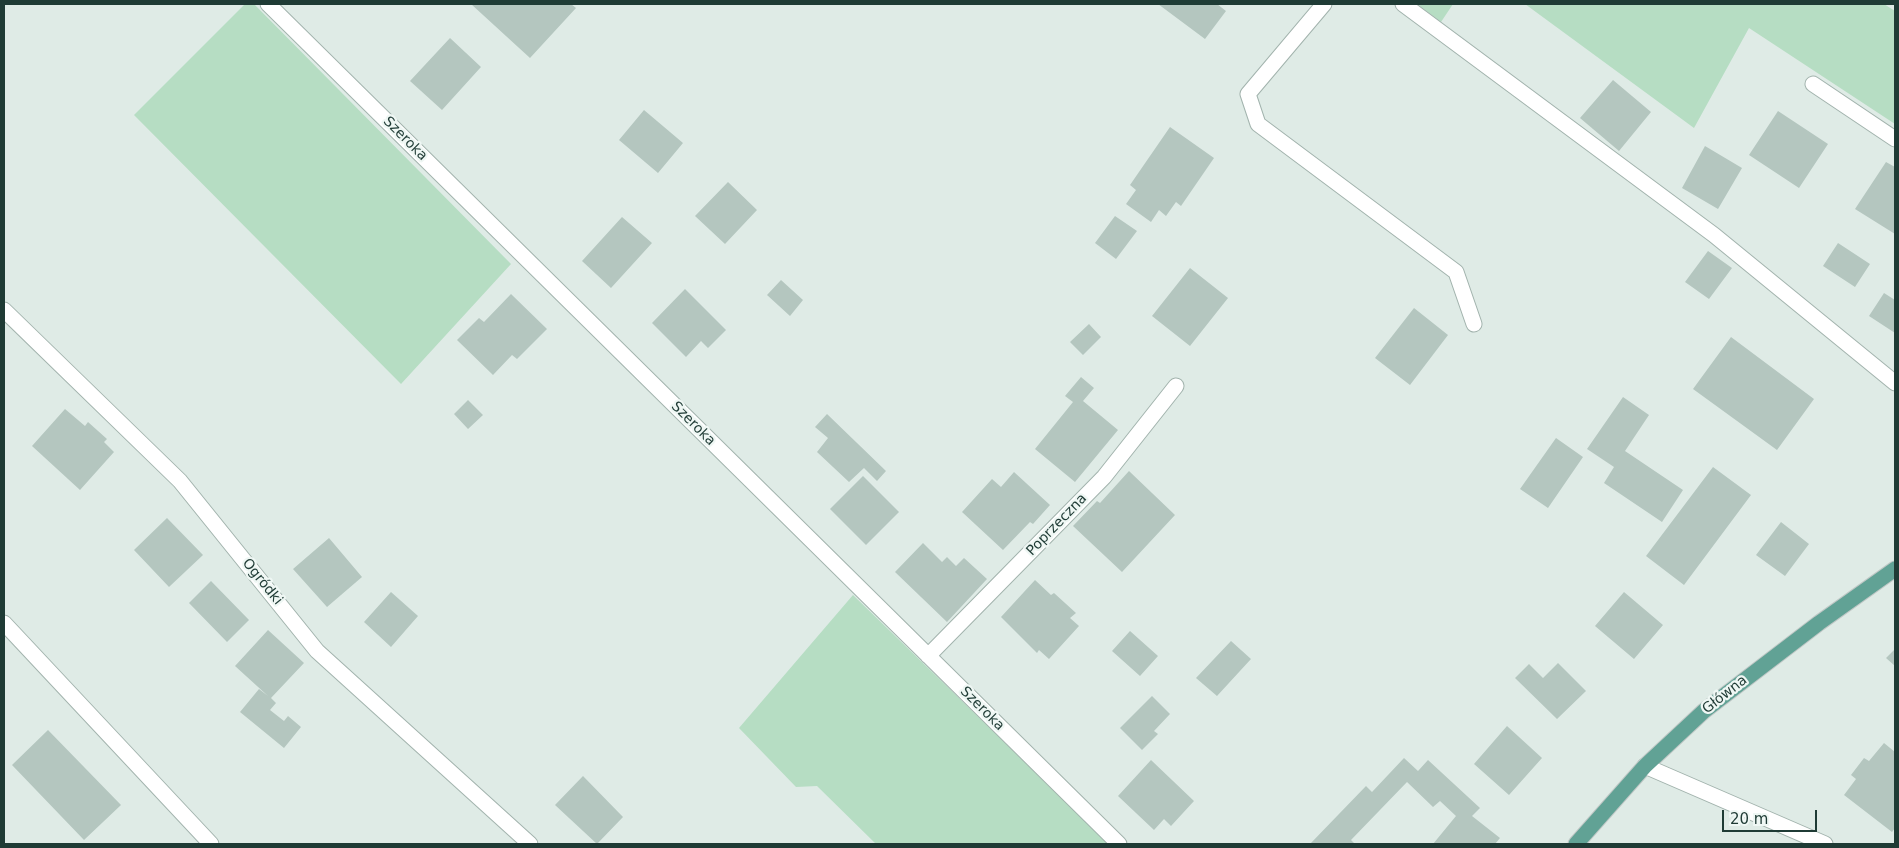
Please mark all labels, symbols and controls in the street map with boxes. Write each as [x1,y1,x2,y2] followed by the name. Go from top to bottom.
[380,114,430,164] street label: Szeroka
[668,399,718,449] street label: Szeroka
[1023,491,1091,559] street label: Poprzeczna
[238,555,286,609] street label: Ogródki
[1699,672,1751,718] street label: Główna
[957,684,1007,734] street label: Szeroka
[1724,800,1819,832] scale bar
[1730,810,1768,828] text: 20 m

